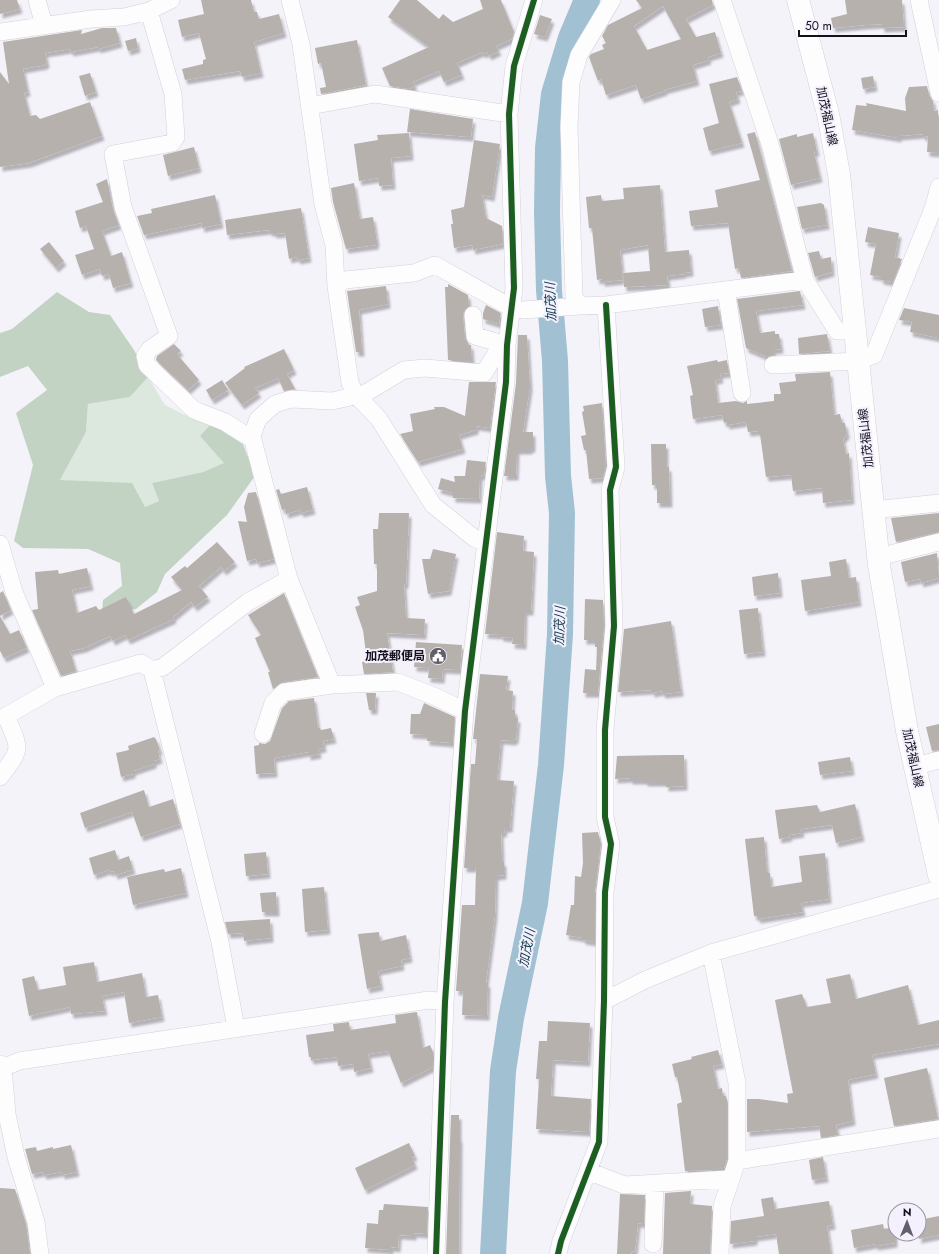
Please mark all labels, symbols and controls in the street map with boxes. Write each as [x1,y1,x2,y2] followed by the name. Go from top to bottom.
[799,12,906,38] scale bar
[805,17,832,35] text: 50 m
[812,85,842,147] street label: 加茂福山線
[540,280,561,322] water label: 加茂川
[854,407,878,469] street label: 加茂福山線
[549,604,570,646] water label: 加茂川
[428,646,448,666] public building icon: 加茂郵便局
[365,647,425,665] place label: 加茂郵便局
[898,727,928,789] street label: 加茂福山線
[513,925,540,969] water label: 加茂川
[887,1202,927,1242] north arrow
[903,1204,912,1220] text: N

